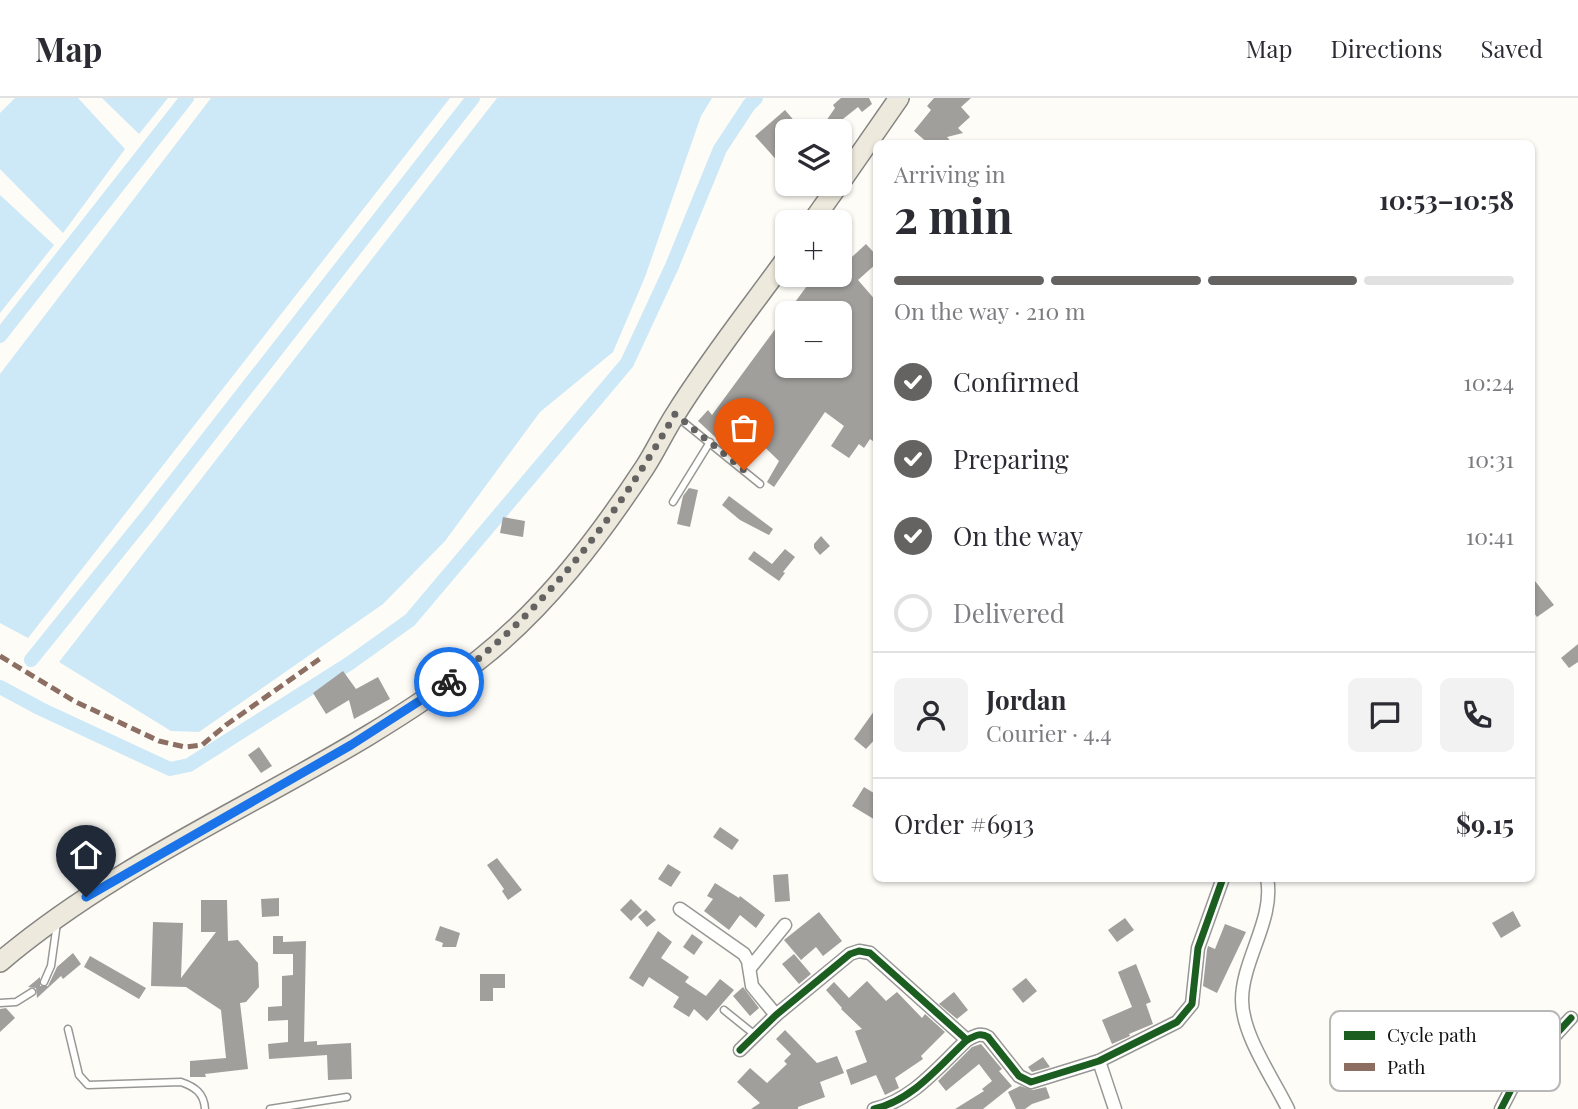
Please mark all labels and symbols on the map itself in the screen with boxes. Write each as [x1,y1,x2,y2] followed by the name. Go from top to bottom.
[714,398,774,470] pin
[414,647,484,717] courier
[56,825,116,897] pin
[1330,1011,1560,1091] legend
[1387,1021,1477,1047] text: Cycle path
[1387,1053,1425,1079] text: Path

